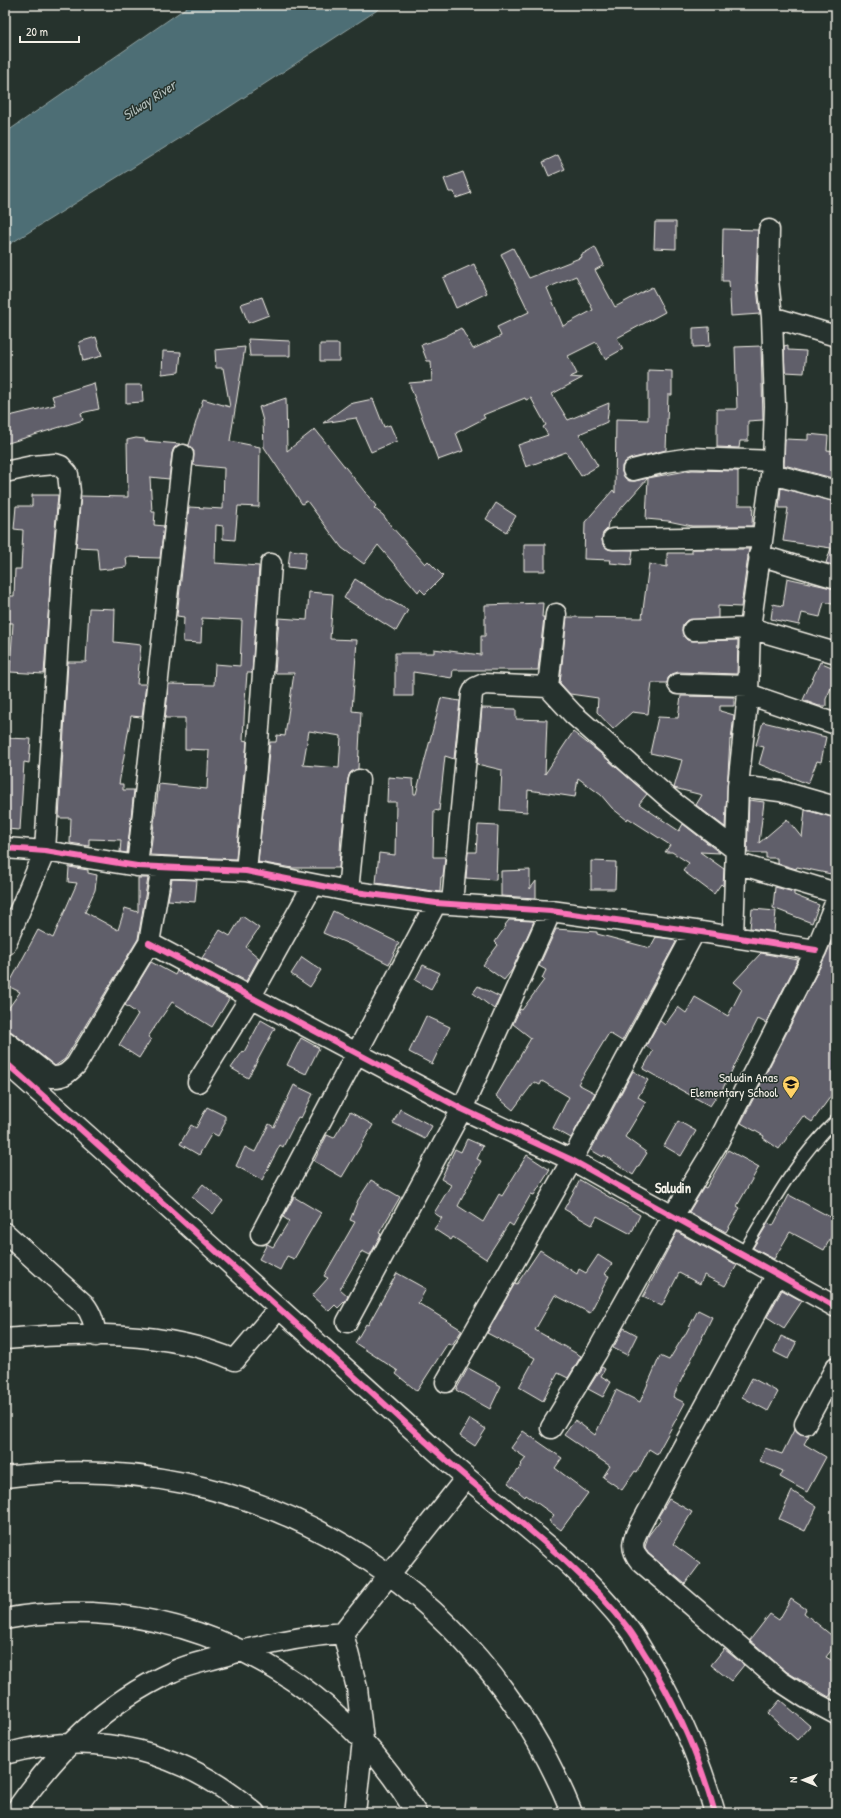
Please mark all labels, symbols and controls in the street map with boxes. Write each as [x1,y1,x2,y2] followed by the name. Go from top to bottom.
[20,18,79,44] scale bar
[26,23,48,40] text: 20 m
[118,74,181,125] water label: Silway River
[690,1068,779,1101] place label: Saludin Anas Elementary School
[781,1074,801,1099] school or university icon: Saludin Anas Elementary School
[655,1178,691,1197] district label: Saludin
[783,1760,823,1800] north arrow
[786,1777,800,1783] text: N

